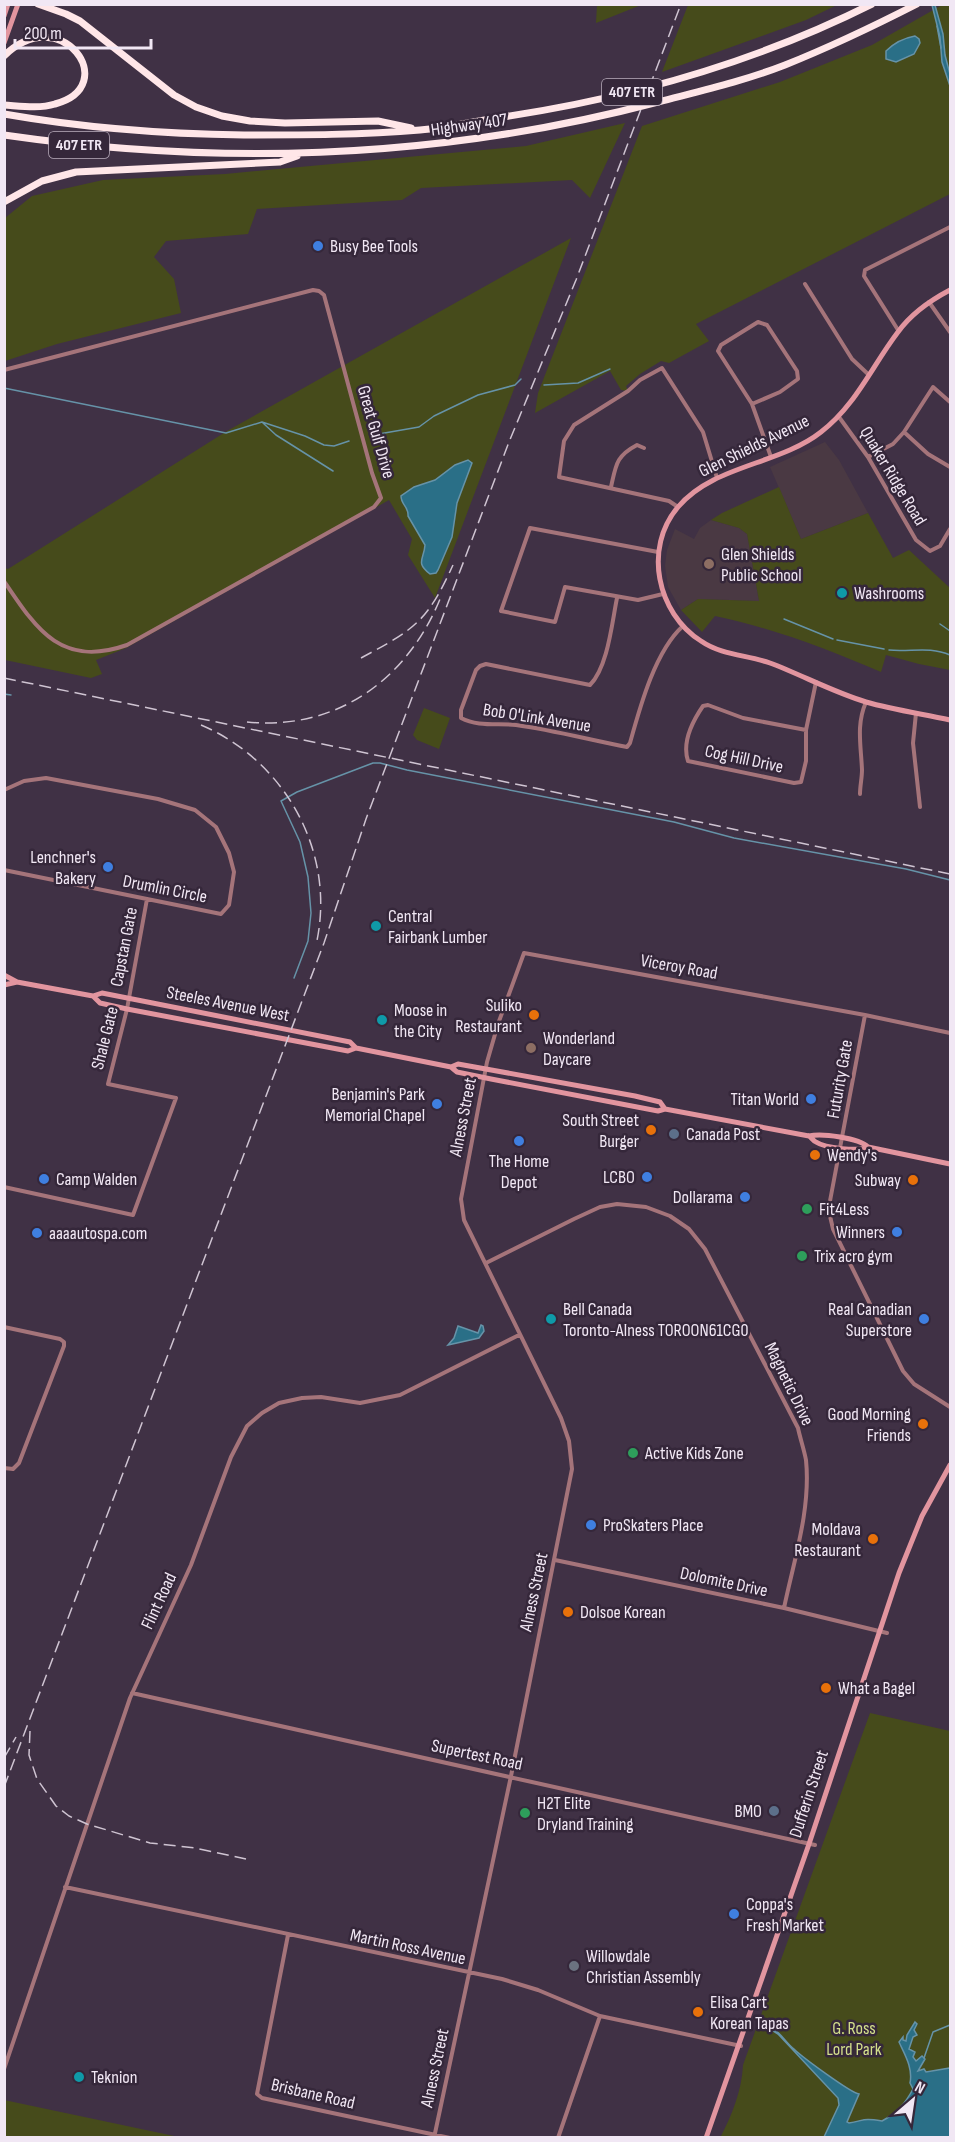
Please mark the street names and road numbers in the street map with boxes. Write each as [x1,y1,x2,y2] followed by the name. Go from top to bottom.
[602,79,662,105] road number: 407 ETR
[430,109,509,141] street label: Highway 407
[49,132,109,158] road number: 407 ETR
[353,383,399,481] street label: Great Gulf Drive
[695,410,813,482] street label: Glen Shields Avenue
[855,423,931,529] street label: Quaker Ridge Road
[482,699,592,737] street label: Bob O'Link Avenue
[703,740,785,778] street label: Cog Hill Drive
[121,871,209,907] street label: Drumlin Circle
[106,905,142,989] street label: Capstan Gate
[639,950,719,984] street label: Viceroy Road
[165,982,292,1026] street label: Steeles Avenue West
[87,1004,123,1072] street label: Shale Gate
[823,1038,857,1120] street label: Futurity Gate
[445,1075,481,1159] street label: Alness Street
[760,1339,818,1429] street label: Magnetic Drive
[515,1550,553,1634] street label: Alness Street
[678,1562,770,1602] street label: Dolomite Drive
[137,1569,181,1633] street label: Flint Road
[429,1735,525,1775] street label: Supertest Road
[785,1747,833,1840] street label: Dufferin Street
[348,1925,468,1969] street label: Martin Ross Avenue
[416,2026,454,2110] street label: Alness Street
[269,2074,357,2114] street label: Brisbane Road

